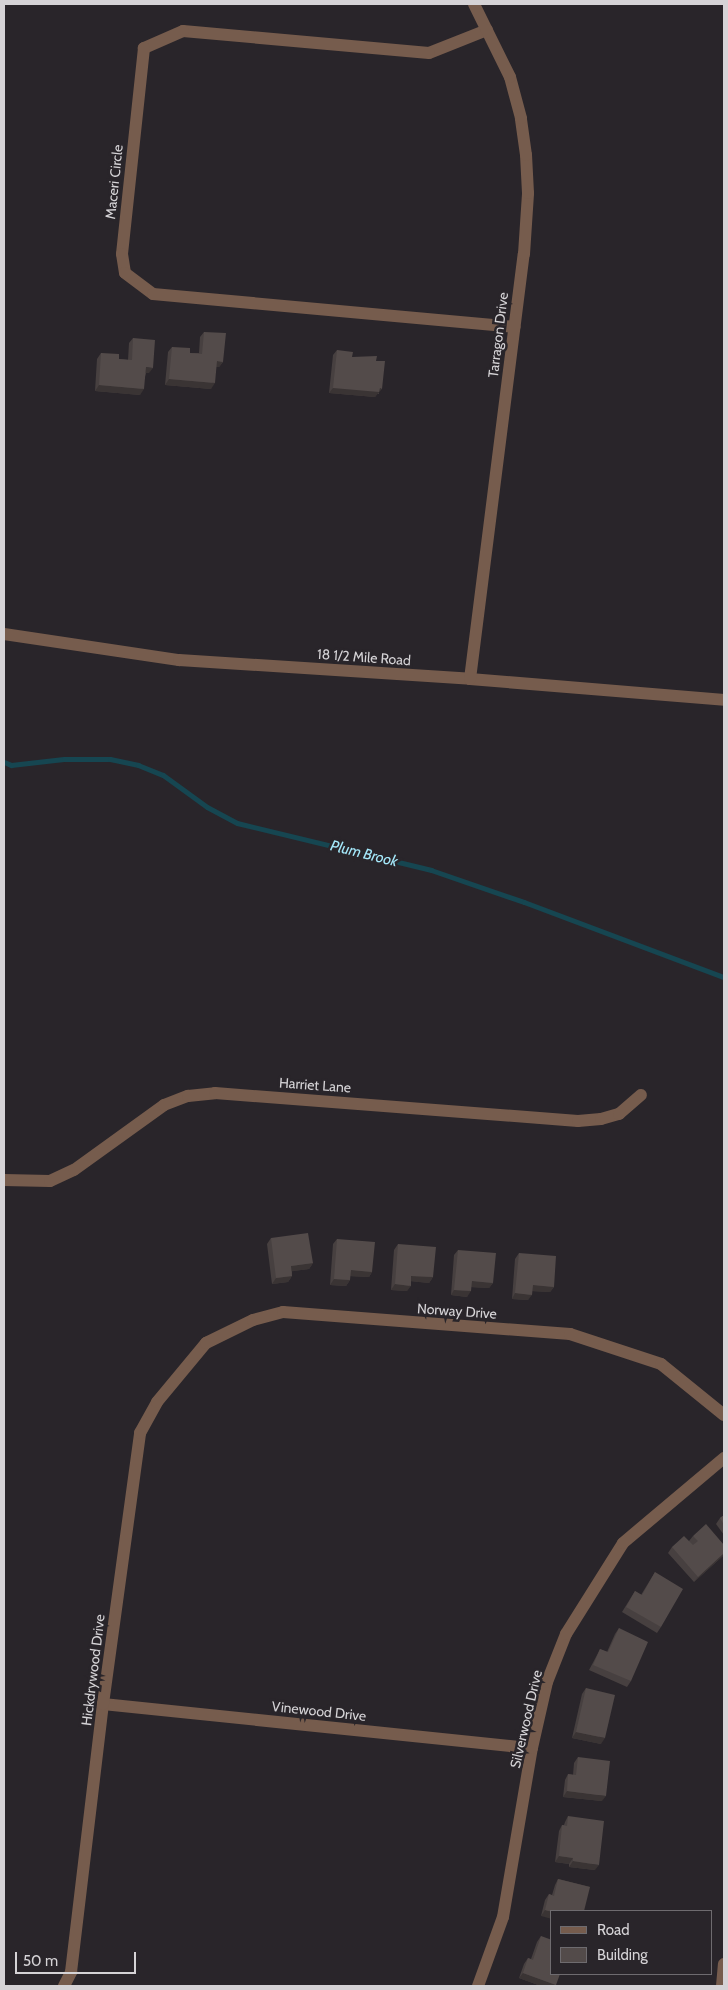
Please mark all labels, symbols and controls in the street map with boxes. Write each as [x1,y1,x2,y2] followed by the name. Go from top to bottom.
[102,144,126,220] street label: Maceri Circle
[484,291,512,379] street label: Tarragon Drive
[317,645,411,669] street label: 18 1/2 Mile Road
[328,837,400,871] water label: Plum Brook
[278,1074,352,1096] street label: Harriet Lane
[417,1300,497,1322] street label: Norway Drive
[78,1613,108,1727] street label: Hickdrywood Drive
[507,1668,545,1770] street label: Silverwood Drive
[271,1698,367,1724] street label: Vinewood Drive
[550,1910,713,1975] legend
[597,1921,630,1939] text: Road
[18,1942,139,1974] scale bar
[597,1946,648,1964] text: Building
[23,1952,58,1970] text: 50 m

